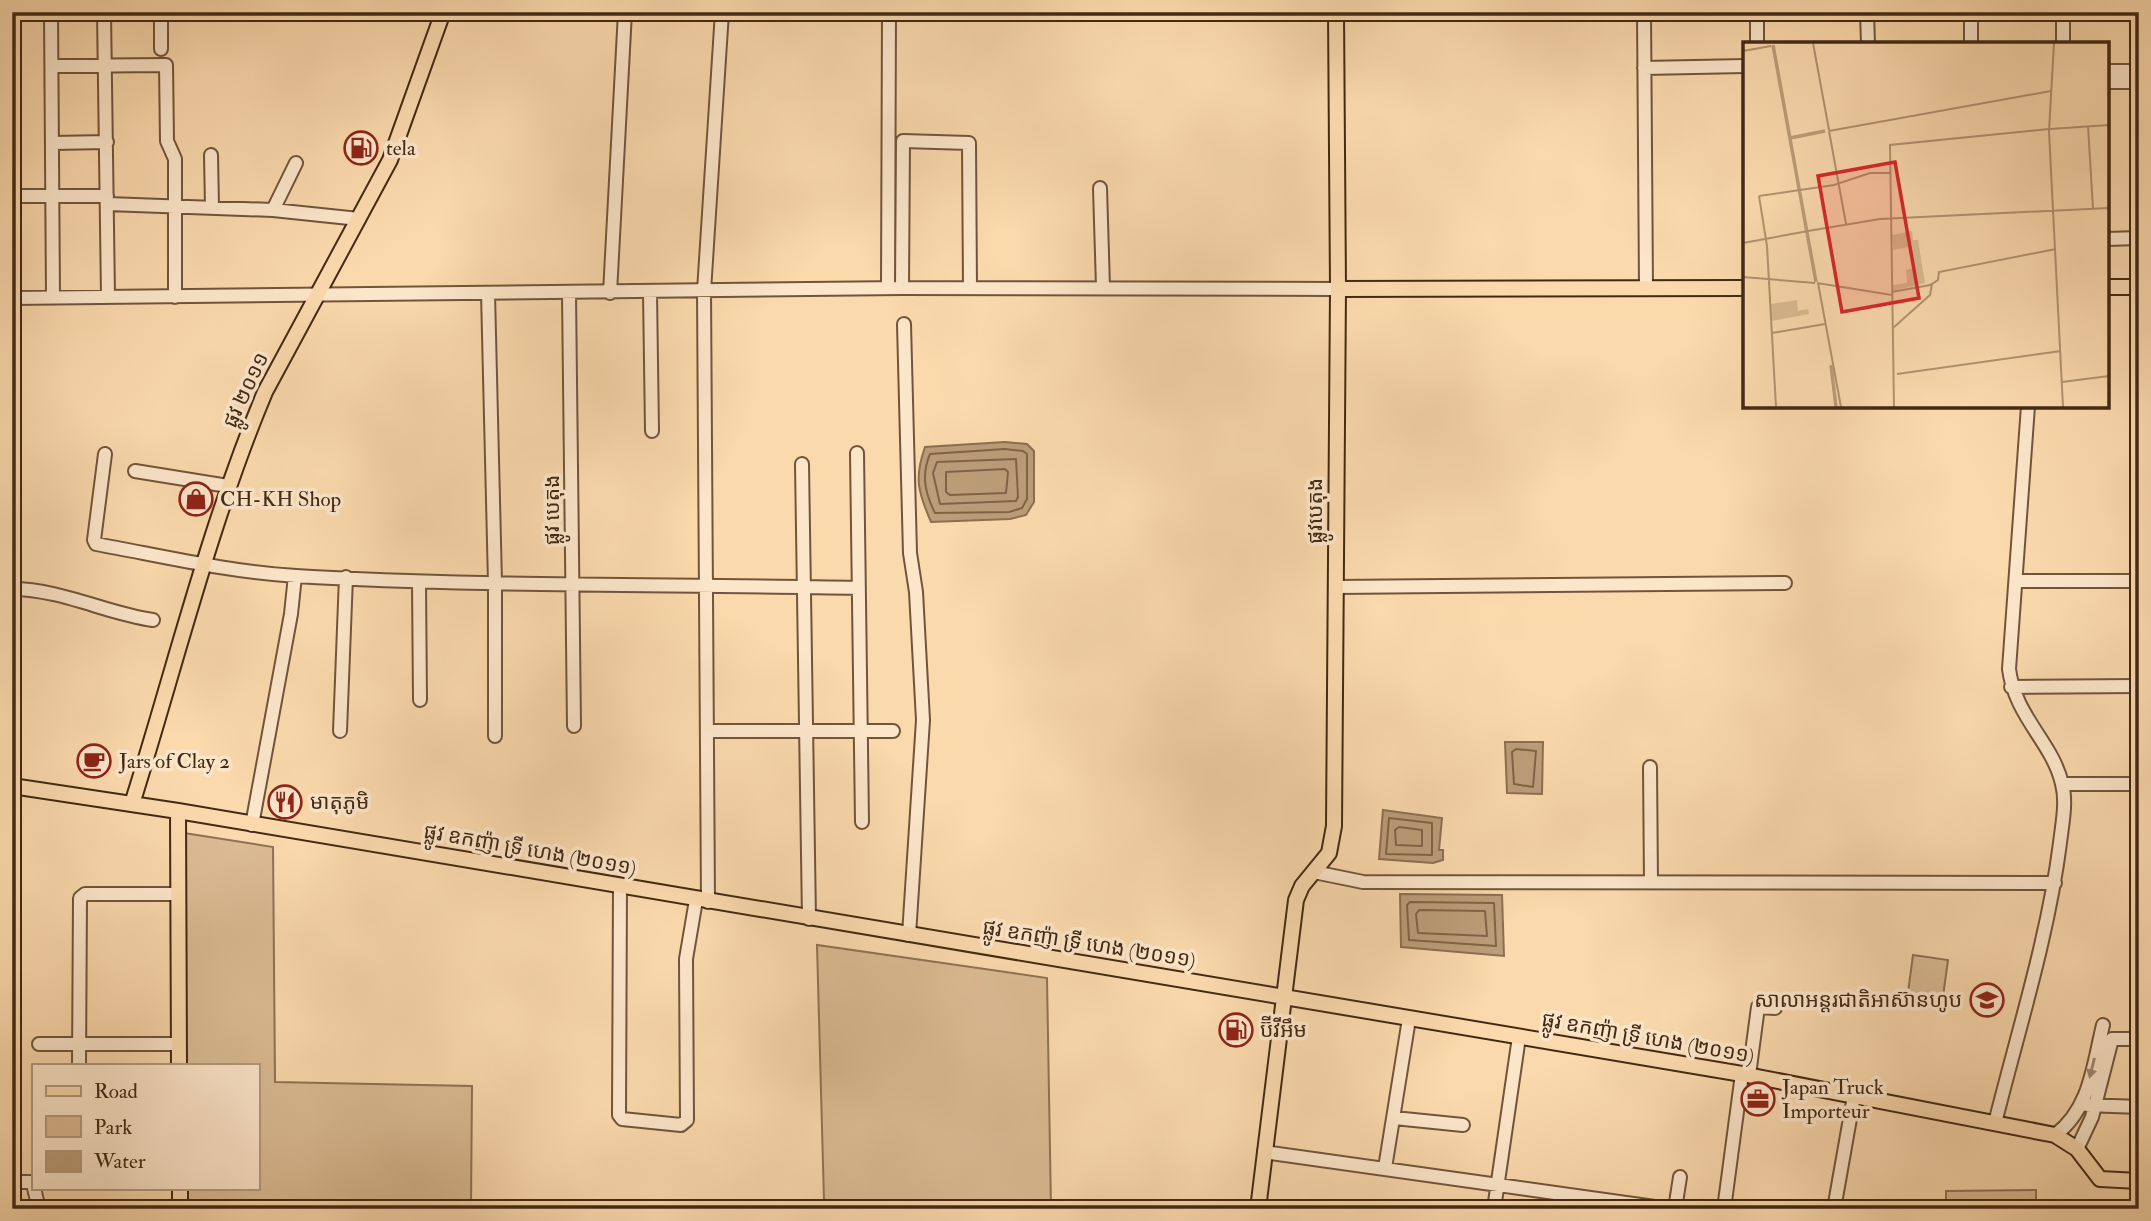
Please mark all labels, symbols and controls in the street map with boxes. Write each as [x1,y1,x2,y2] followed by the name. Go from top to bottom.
[1743,42,2109,408] inset map
[342,129,380,167] fuel station icon: tela
[386,135,416,162] place label: tela
[217,348,280,434] street label: ផ្លូវ ២០១១
[539,475,571,545] street label: ផ្លូវ បេតុង
[1302,478,1334,544] street label: ផ្លូវបេតុង
[177,480,215,518] shop icon: CH-KH Shop
[220,486,341,513] place label: CH-KH Shop
[75,742,113,780] cafe icon: Jars of Clay 2
[118,748,230,775] place label: Jars of Clay 2
[266,783,304,821] restaurant icon: មាតុភូមិ
[310,789,369,816] place label: មាតុភូមិ
[421,818,638,887] street label: ផ្លូវ ឧកញ៉ា ទ្រី ហេង (២០១១)
[980,914,1197,979] street label: ផ្លូវ ឧកញ៉ា ទ្រី ហេង (២០១១)
[1968,981,2006,1019] school or university icon: សាលាអន្ដរជាតិអាស៊ានហូប
[1754,987,1962,1014] place label: សាលាអន្ដរជាតិអាស៊ានហូប
[1539,1006,1756,1075] street label: ផ្លូវ ឧកញ៉ា ទ្រី ហេង (២០១១)
[1217,1011,1255,1049] fuel station icon: ប៊ីវីអឹម
[1260,1015,1307,1044] place label: ប៊ីវីអឹម
[2087,1058,2098,1080] one-way arrow
[32,1064,259,1190] legend
[1781,1074,1884,1125] place label: Japan Truck Importeur
[94,1078,139,1105] text: Road
[1739,1080,1777,1118] office icon: Japan Truck Importeur
[94,1114,132,1141] text: Park
[93,1148,146,1175] text: Water

